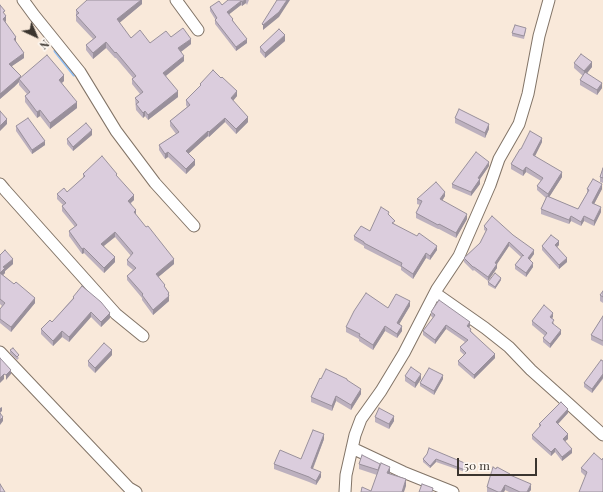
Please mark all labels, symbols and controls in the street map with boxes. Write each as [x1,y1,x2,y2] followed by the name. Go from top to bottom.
[16,16,56,56] north arrow
[37,37,53,53] text: N
[459,450,539,476] scale bar
[464,457,490,473] text: 50 m

